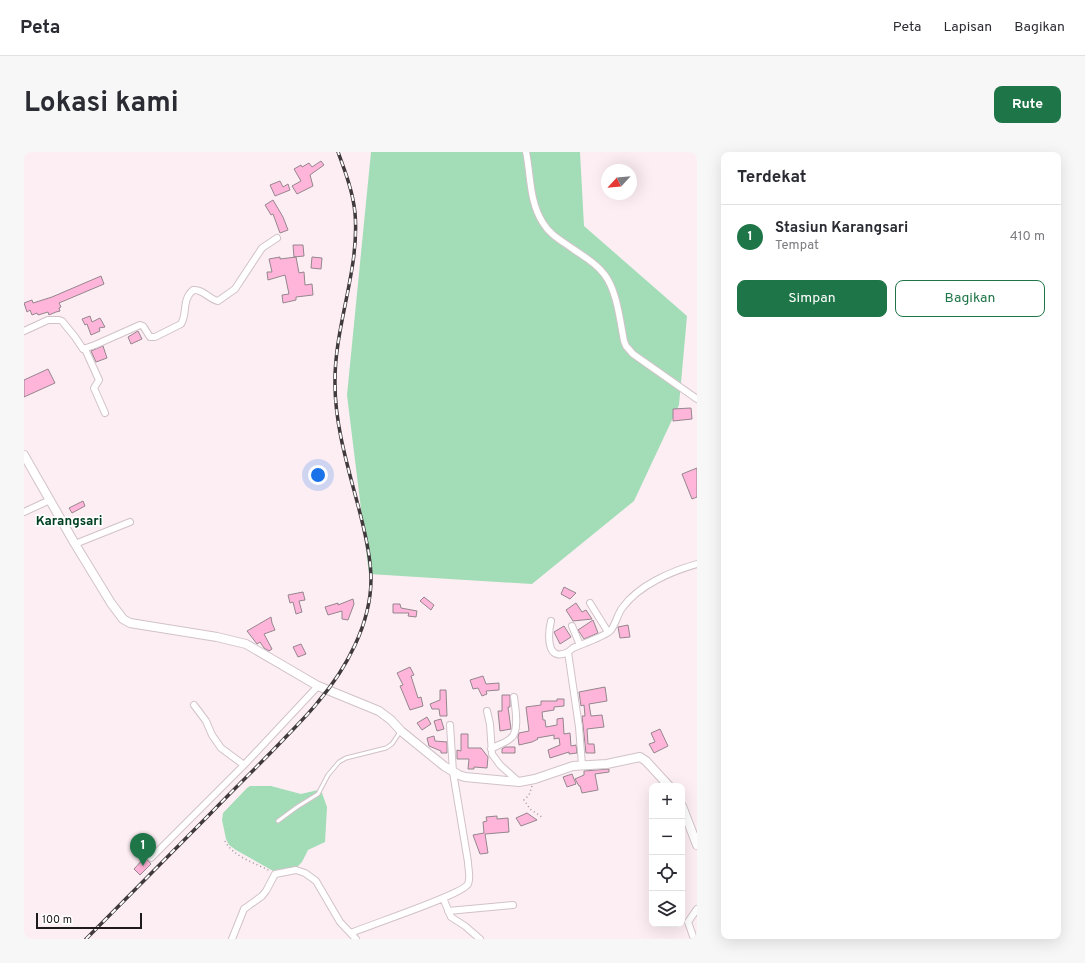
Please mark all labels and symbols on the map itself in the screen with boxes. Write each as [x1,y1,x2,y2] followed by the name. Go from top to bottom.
[601,164,637,200] north arrow
[308,465,328,485] your location
[36,514,102,530] district label: Karangsari
[130,833,156,866] pin: 1
[36,911,142,930] scale bar

